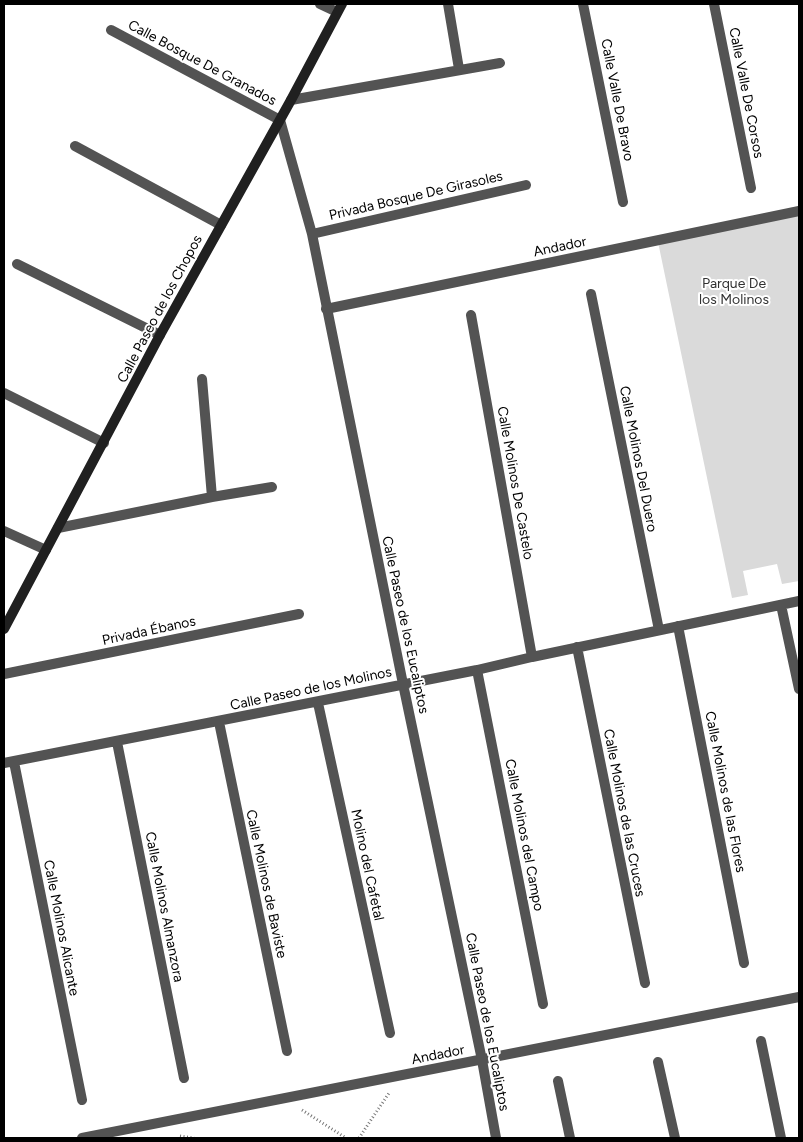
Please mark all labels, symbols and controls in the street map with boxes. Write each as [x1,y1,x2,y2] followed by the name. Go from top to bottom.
[125,17,279,109] street label: Calle Bosque De Granados
[725,26,767,160] street label: Calle Valle De Corsos
[597,37,637,163] street label: Calle Valle De Bravo
[328,168,504,224] street label: Privada Bosque De Girasoles
[114,232,206,386] street label: Calle Paseo de los Chopos
[532,233,588,261] street label: Andador
[699,276,769,308] park label: Parque De los Molinos
[616,385,660,533] street label: Calle Molinos Del Duero
[493,405,537,561] street label: Calle Molinos De Castelo
[378,535,432,715] street label: Calle Paseo de los Eucaliptos
[101,613,197,649] street label: Privada Ébanos
[229,664,393,714] street label: Calle Paseo de los Molinos
[701,710,749,874] street label: Calle Molinos de las Flores
[599,728,649,898] street label: Calle Molinos de las Cruces
[501,758,547,912] street label: Calle Molinos del Campo
[242,808,290,960] street label: Calle Molinos de Baviste
[347,808,387,922] street label: Molino del Cafetal
[141,830,187,984] street label: Calle Molinos Almanzora
[40,859,82,997] street label: Calle Molinos Alicante
[461,931,513,1113] street label: Calle Paseo de los Eucaliptos
[410,1042,466,1068] street label: Andador

